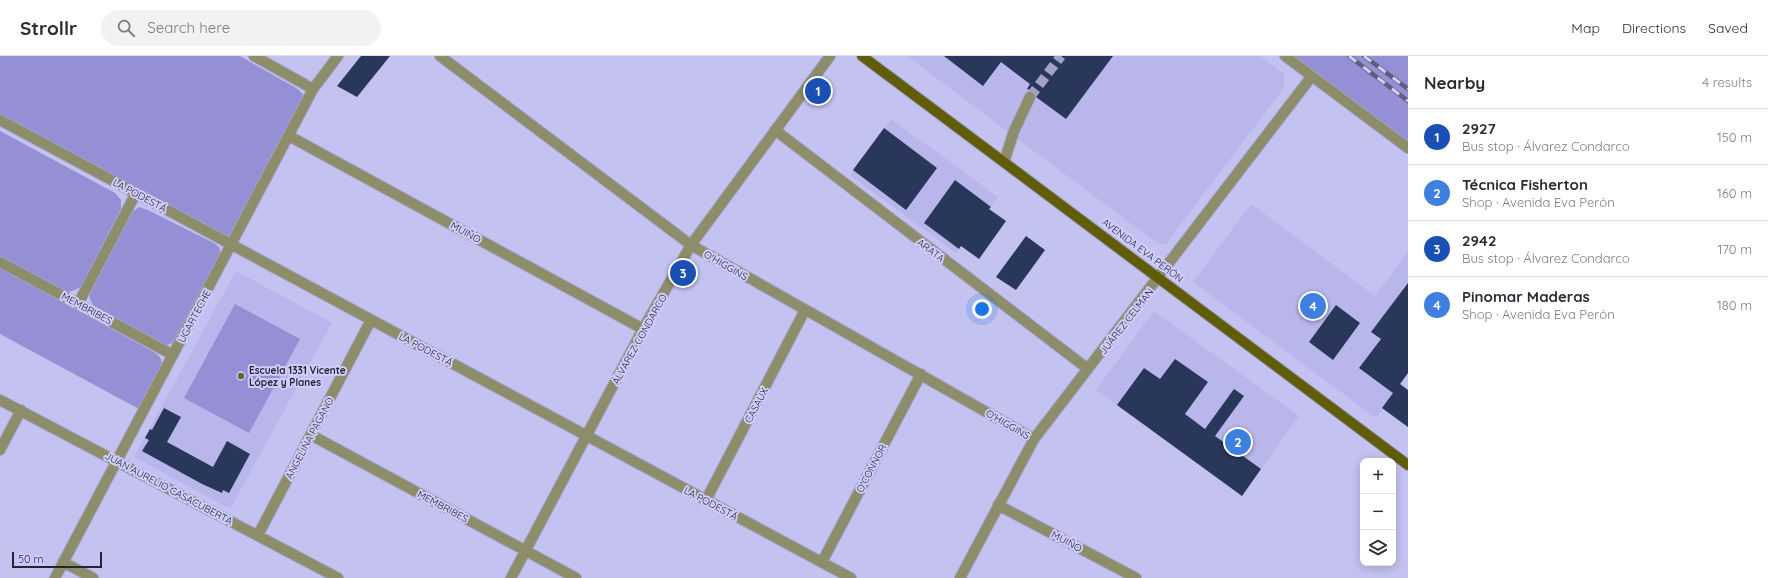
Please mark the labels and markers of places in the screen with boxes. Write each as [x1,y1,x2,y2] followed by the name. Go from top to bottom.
[805,76,831,106] pin: 1
[670,258,696,288] pin: 3
[1300,291,1326,321] pin: 4
[249,364,346,389] place label: Escuela 1331 Vicente López y Planes
[236,371,246,381] marker: Escuela 1331 Vicente López y Planes
[1225,427,1251,457] pin: 2

